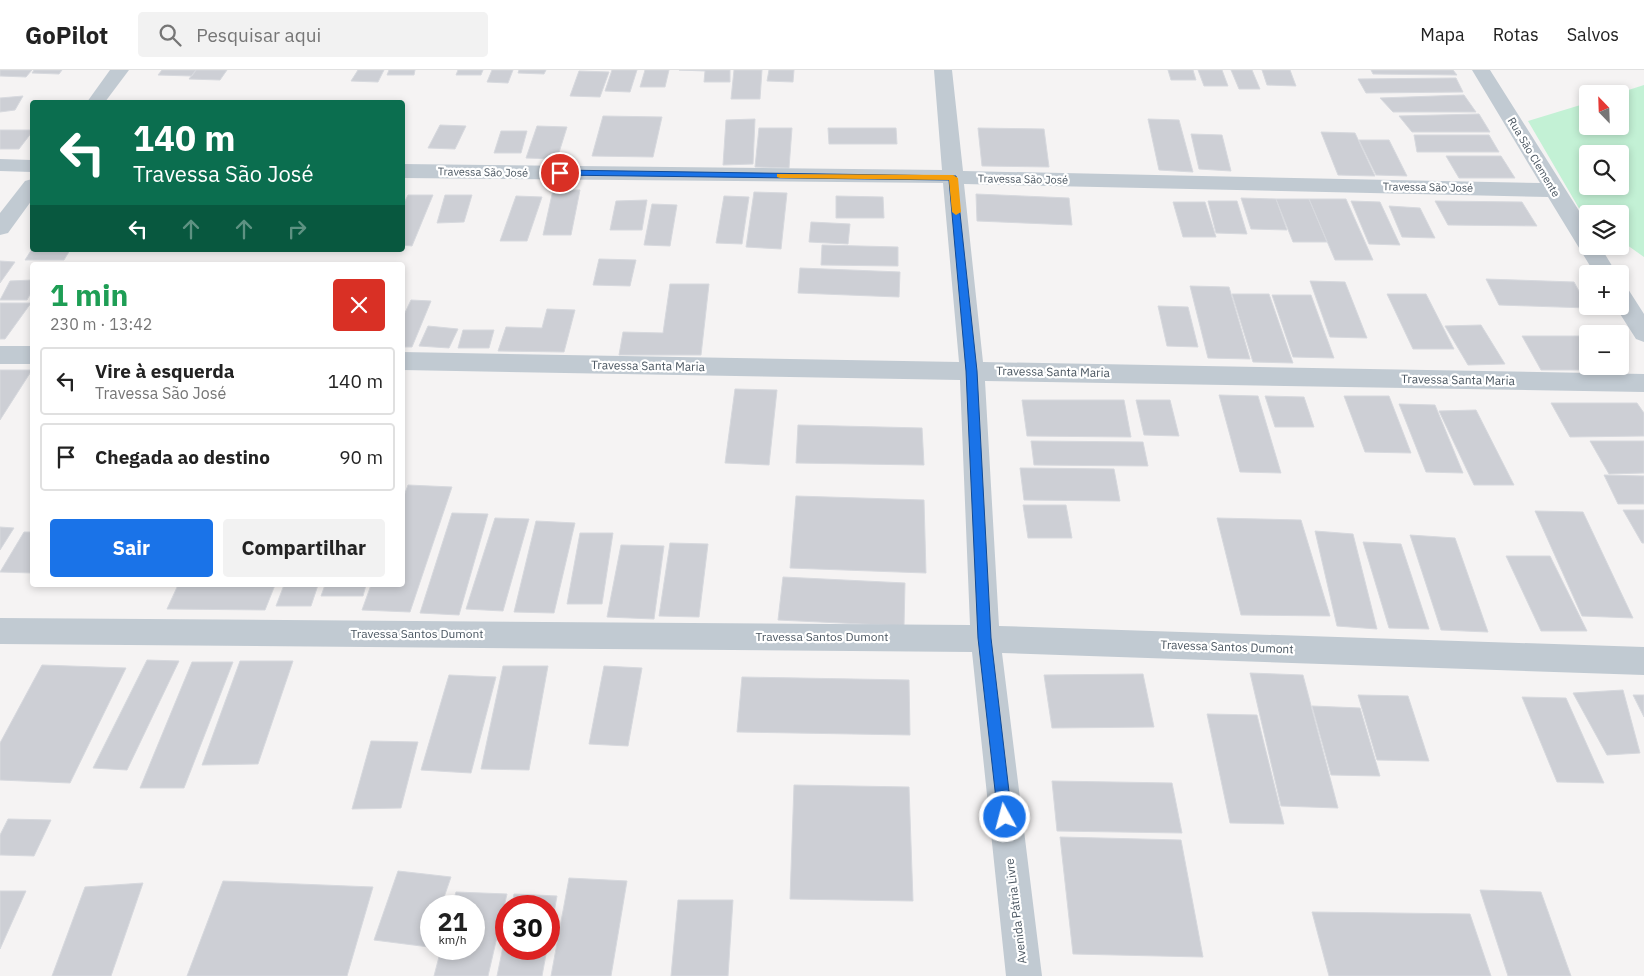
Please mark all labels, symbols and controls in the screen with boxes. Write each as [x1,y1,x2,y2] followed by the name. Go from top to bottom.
[138,12,488,57] search box
[25,19,108,51] text: GoPilot
[156,21,184,49] icon: search
[196,23,321,47] text: Pesquisar aqui
[1420,23,1465,46] text: Mapa
[1493,23,1539,46] text: Rotas
[1567,23,1619,46] text: Salvos
[1579,85,1629,135] north arrow
[1579,85,1629,375] map controls
[133,115,236,161] text: 140 m
[1505,115,1563,199] street label: Rua São Clemente
[50,120,115,185] icon: left
[1579,145,1629,195] button: search
[539,152,581,194] pin
[133,159,314,188] text: Travessa São José
[546,159,574,187] icon: arrive
[438,164,528,180] street label: Travessa São José
[978,171,1068,187] street label: Travessa São José
[1383,179,1473,195] street label: Travessa São José
[1579,205,1629,255] button: layers
[124,215,152,243] icon: left
[177,215,205,243] icon: ahead
[230,215,258,243] icon: ahead
[283,215,311,243] icon: right
[1579,265,1629,315] button: +
[50,275,128,314] text: 1 min
[333,279,385,331] button: close
[50,314,152,334] text: 230 m · 13:42
[1579,325,1629,375] button: −
[591,357,706,374] street label: Travessa Santa Maria
[95,359,235,383] text: Vire à esquerda
[996,363,1111,380] street label: Travessa Santa Maria
[52,367,80,395] icon: left
[328,369,383,393] text: 140 m
[1401,371,1516,388] street label: Travessa Santa Maria
[95,383,226,403] text: Travessa São José
[52,443,80,471] icon: arrive
[95,445,270,469] text: Chegada ao destino
[339,445,383,469] text: 90 m
[50,519,213,577] button: Sair
[223,519,385,577] button: Compartilhar
[350,626,484,641] street label: Travessa Santos Dumont
[755,629,889,644] street label: Travessa Santos Dumont
[1160,637,1294,656] street label: Travessa Santos Dumont
[978,790,1030,842] position arrow
[1002,857,1029,965] street label: Avenida Pátria Livre
[495,895,560,960] speed limit sign: 30
[437,905,468,938] text: 21
[438,932,467,947] text: km/h

